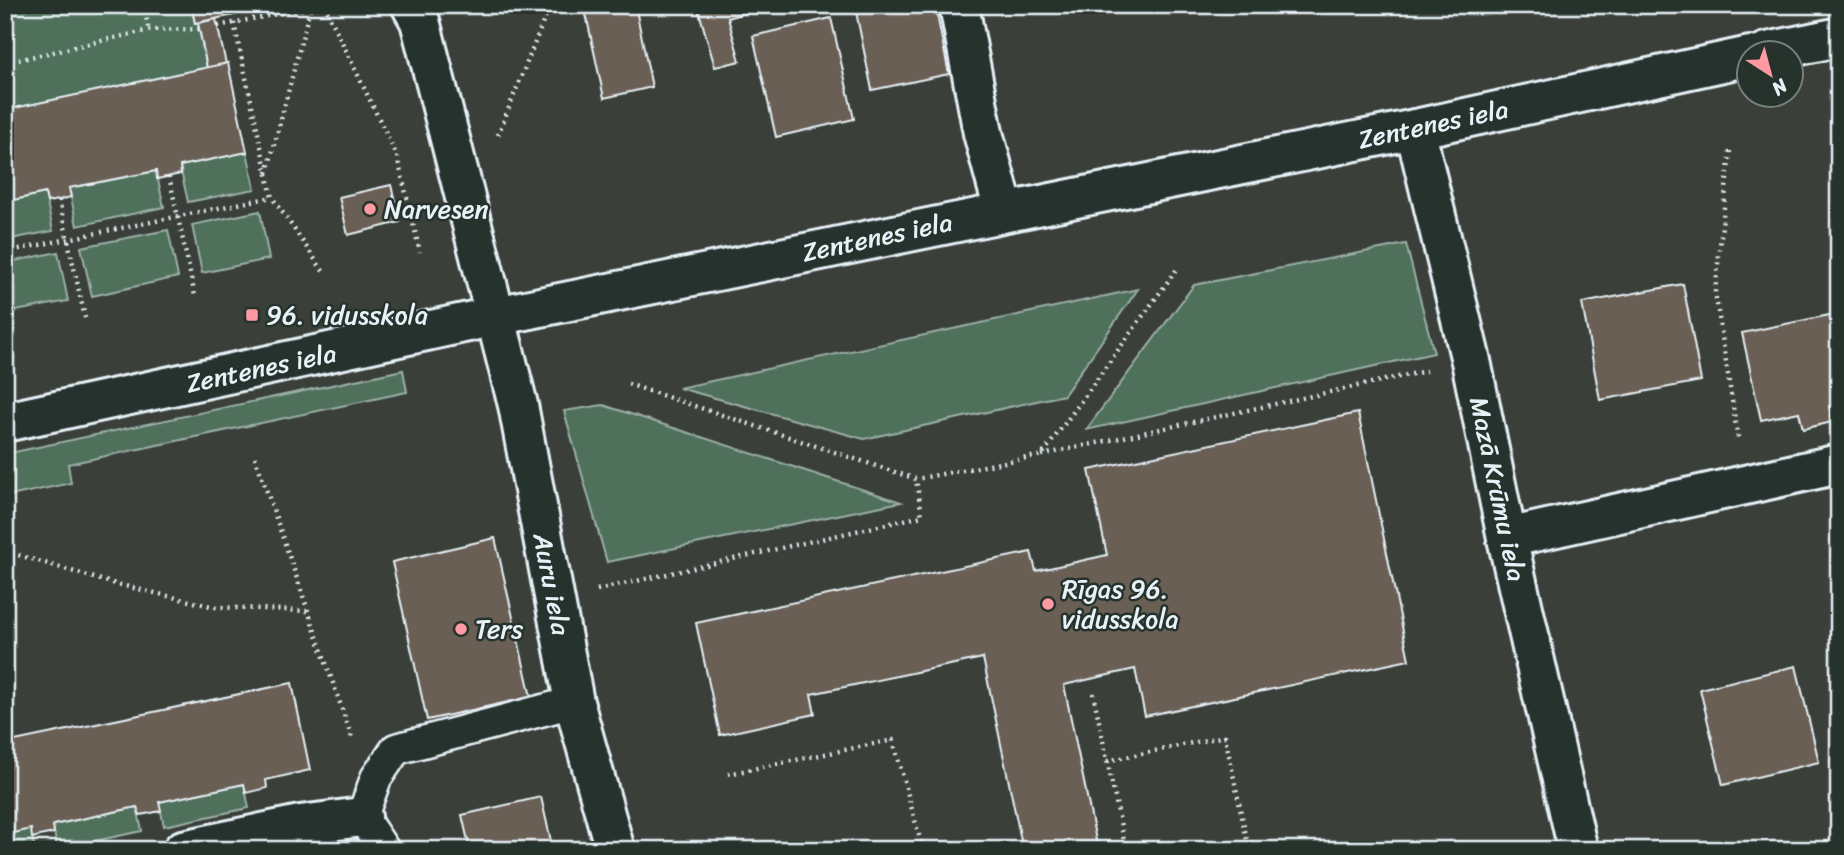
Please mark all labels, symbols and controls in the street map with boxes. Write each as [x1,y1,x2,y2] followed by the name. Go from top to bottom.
[1736,38,1806,108] north arrow
[1764,70,1796,105] text: N
[1354,86,1512,162] street label: Zentenes iela
[384,186,488,232] place label: Narvesen
[798,199,956,275] street label: Zentenes iela
[362,201,378,217] marker: Narvesen
[266,292,428,338] place label: 96. vidusskola
[244,307,260,323] marker: 96. vidusskola
[182,330,340,406] street label: Zentenes iela
[1456,392,1540,586] street label: Mazā Krūmu iela
[519,528,585,640] street label: Auru iela
[1062,566,1179,642] place label: Rīgas 96. vidusskola
[1040,596,1056,612] marker: Rīgas 96. vidusskola
[475,606,523,652] place label: Ters
[453,621,469,637] marker: Ters

